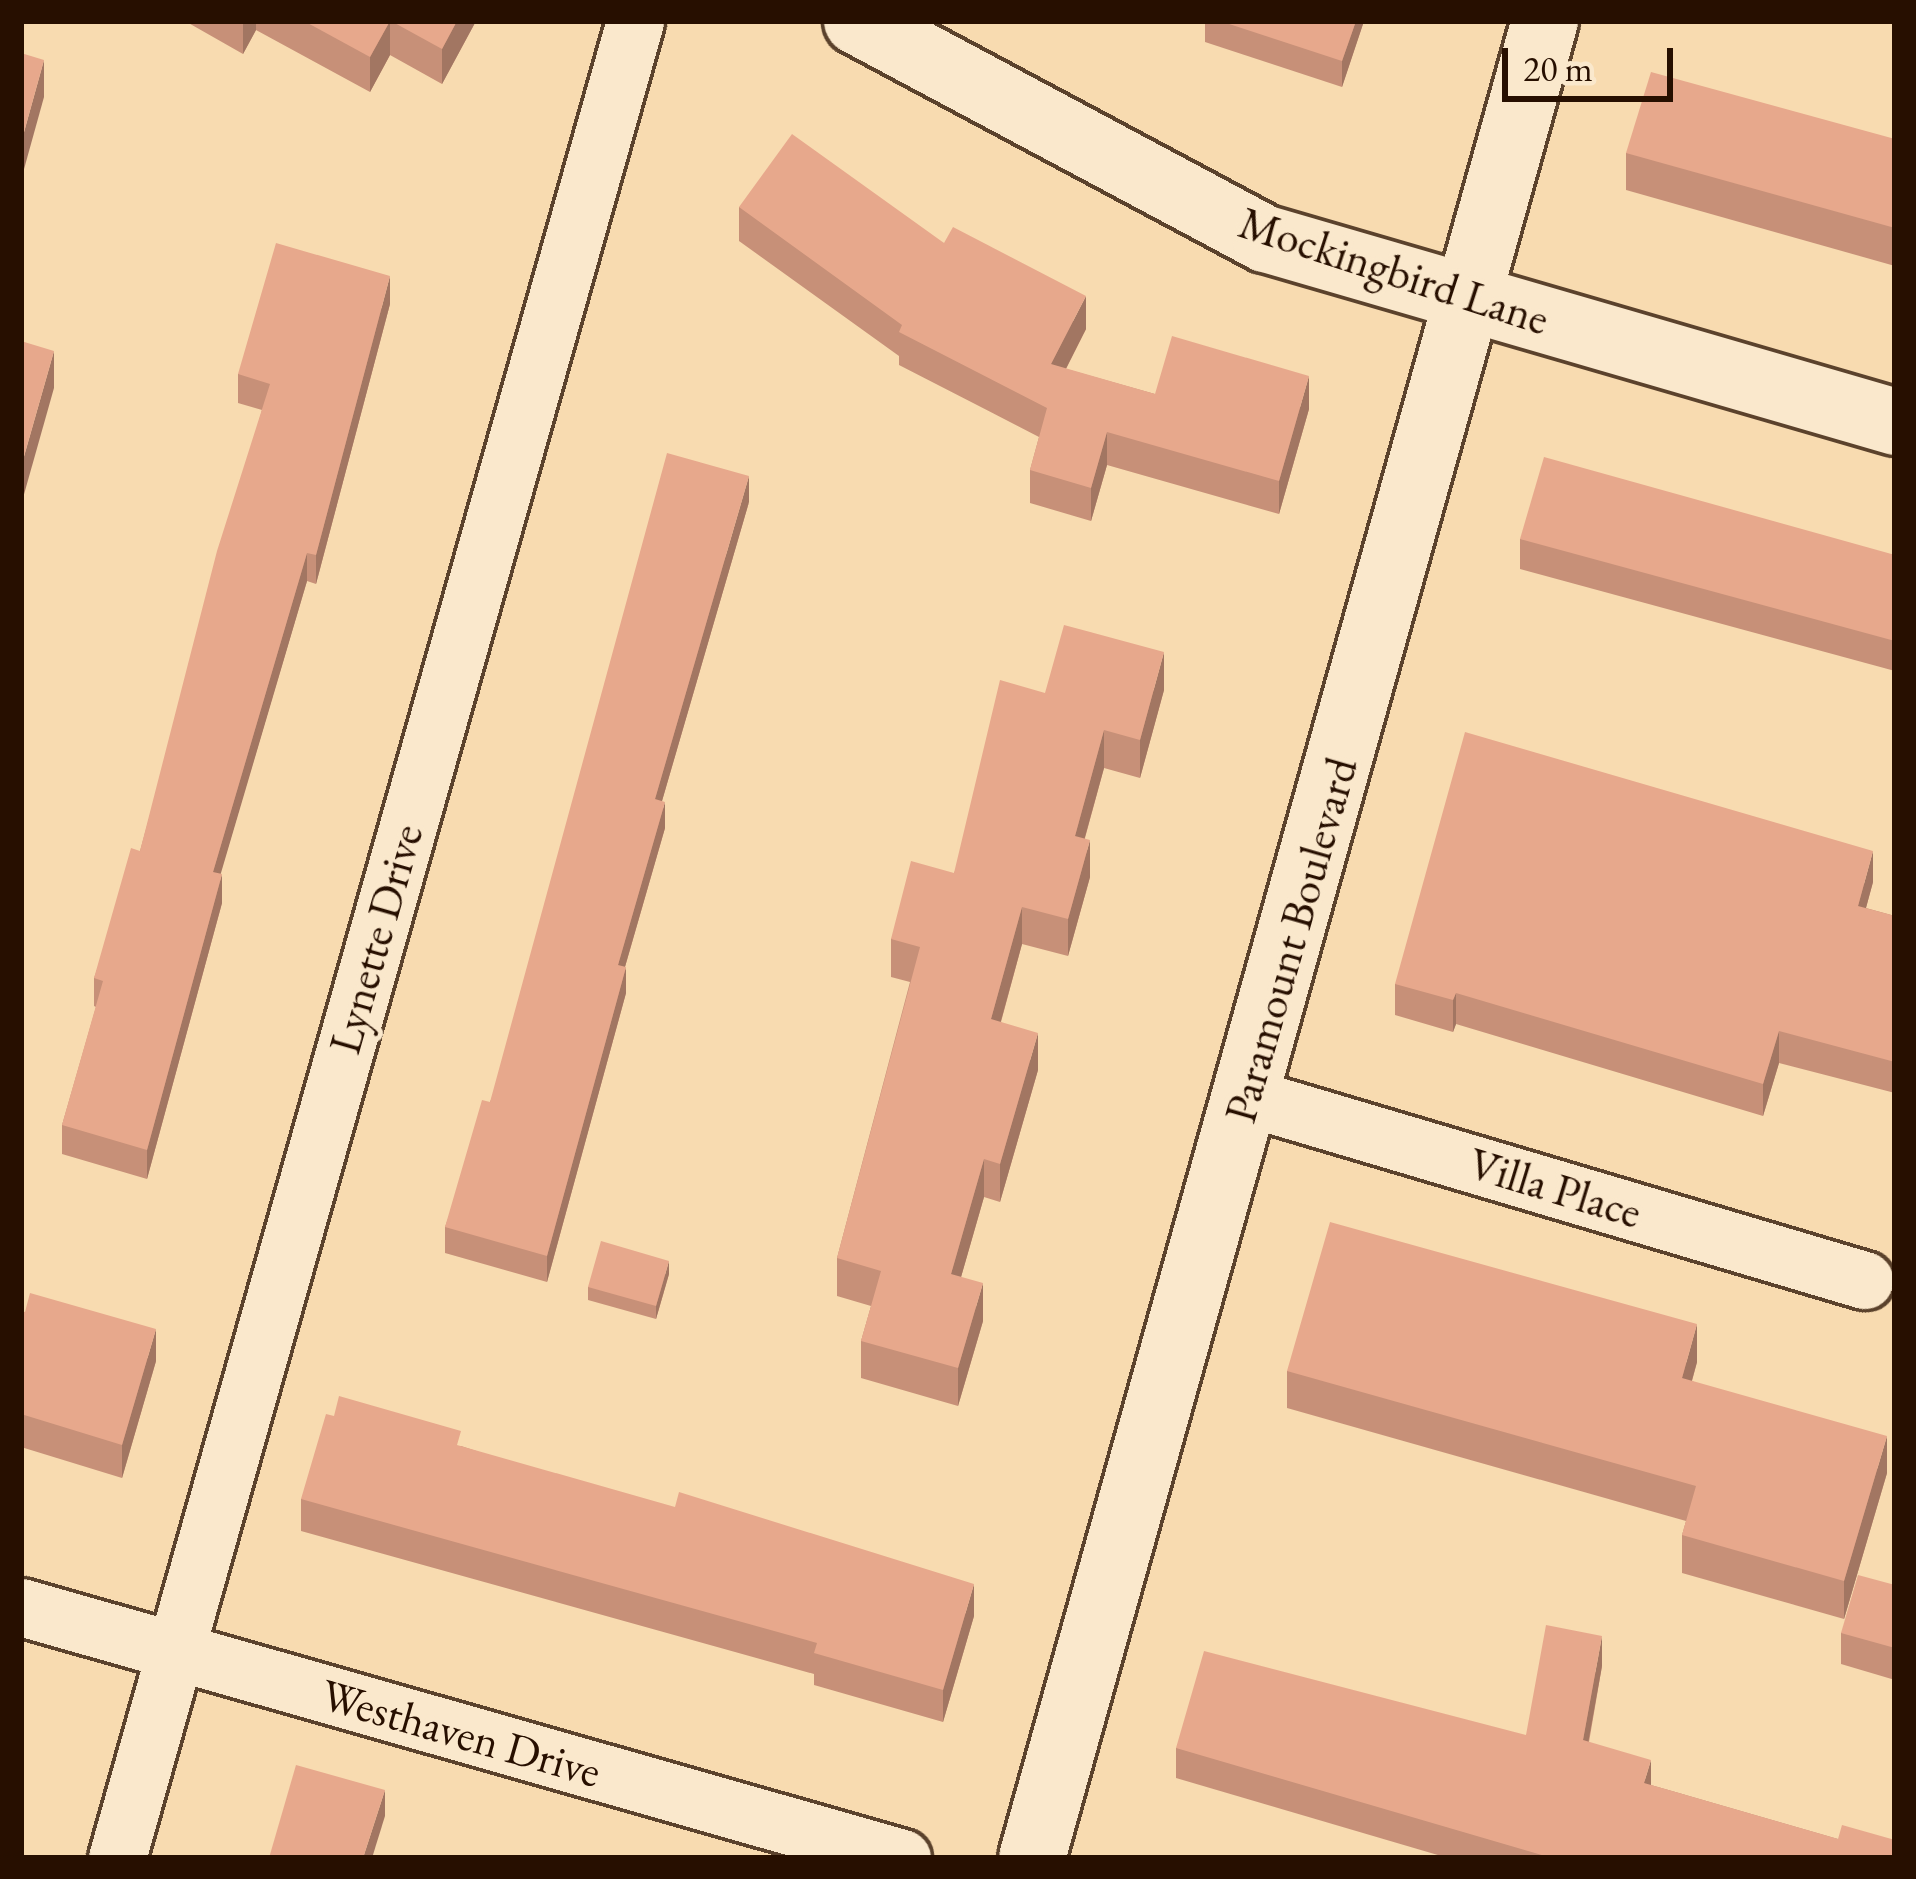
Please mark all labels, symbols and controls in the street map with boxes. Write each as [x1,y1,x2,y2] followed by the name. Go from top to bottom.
[1508,24,1679,98] scale bar
[1523,45,1593,92] text: 20 m
[1232,196,1556,346] street label: Mockingbird Lane
[1213,751,1369,1129] street label: Paramount Boulevard
[318,818,434,1060] street label: Lynette Drive
[1462,1136,1648,1240] street label: Villa Place
[315,1667,607,1799] street label: Westhaven Drive

